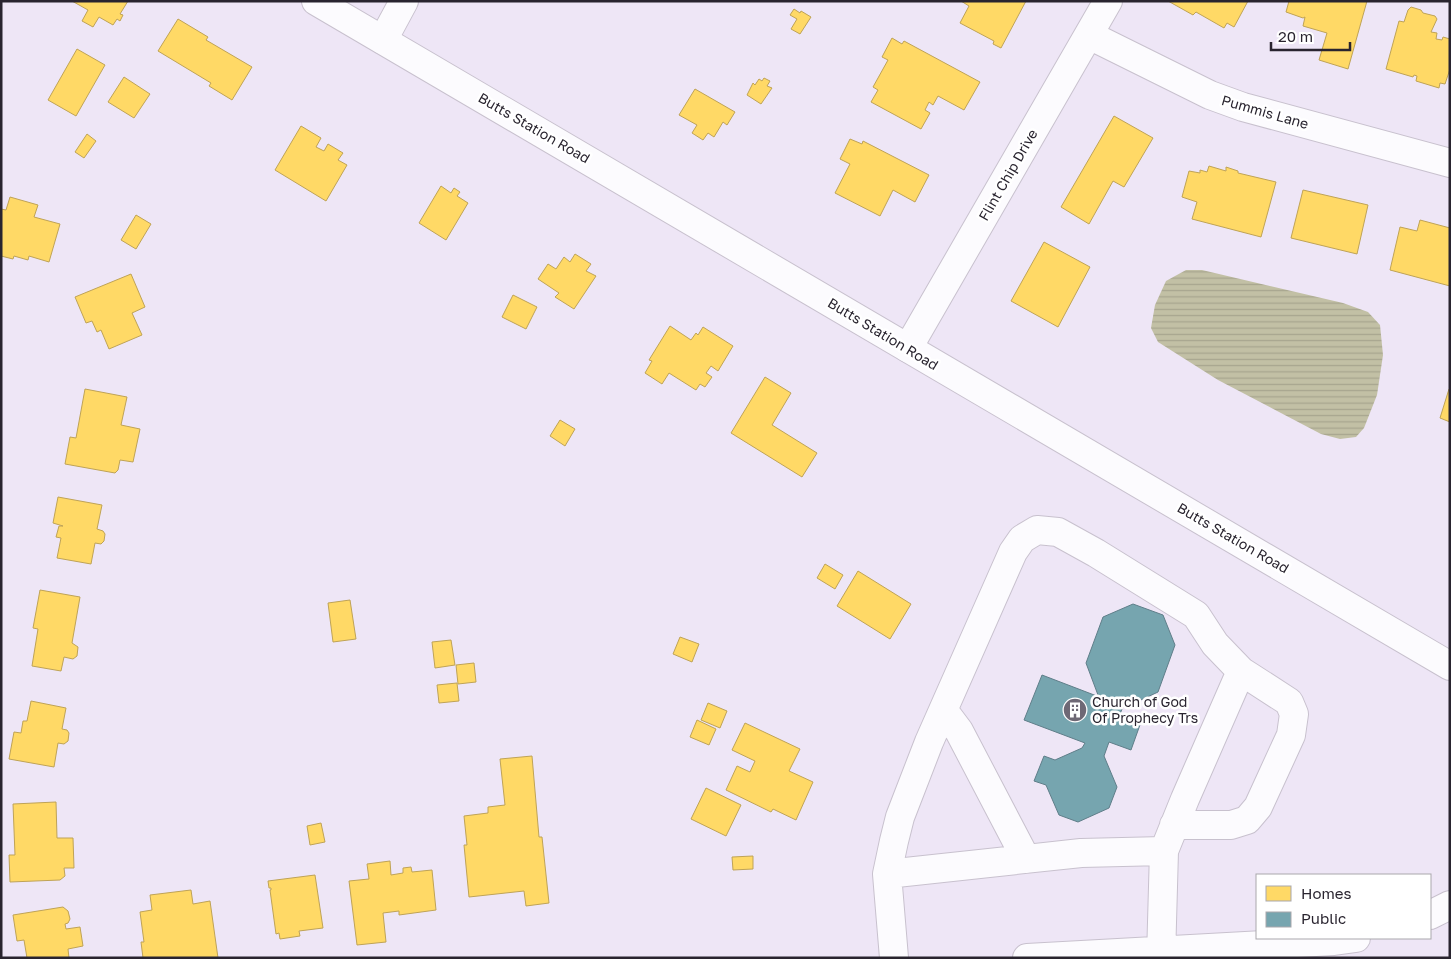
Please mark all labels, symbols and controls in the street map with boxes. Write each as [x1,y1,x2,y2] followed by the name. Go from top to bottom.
[1271,20,1350,52] scale bar
[1278,27,1313,45] text: 20 m
[475,89,593,166] street label: Butts Station Road
[1220,91,1311,132] street label: Pummis Lane
[974,126,1041,224] street label: Flint Chip Drive
[825,294,942,373] street label: Butts Station Road
[1174,499,1292,576] street label: Butts Station Road
[1092,693,1198,726] place label: Church of God Of Prophecy Trs
[1062,697,1088,723] building icon: Church of God Of Prophecy Trs
[1256,874,1431,939] legend
[1301,884,1351,902] text: Homes
[1301,909,1346,927] text: Public

